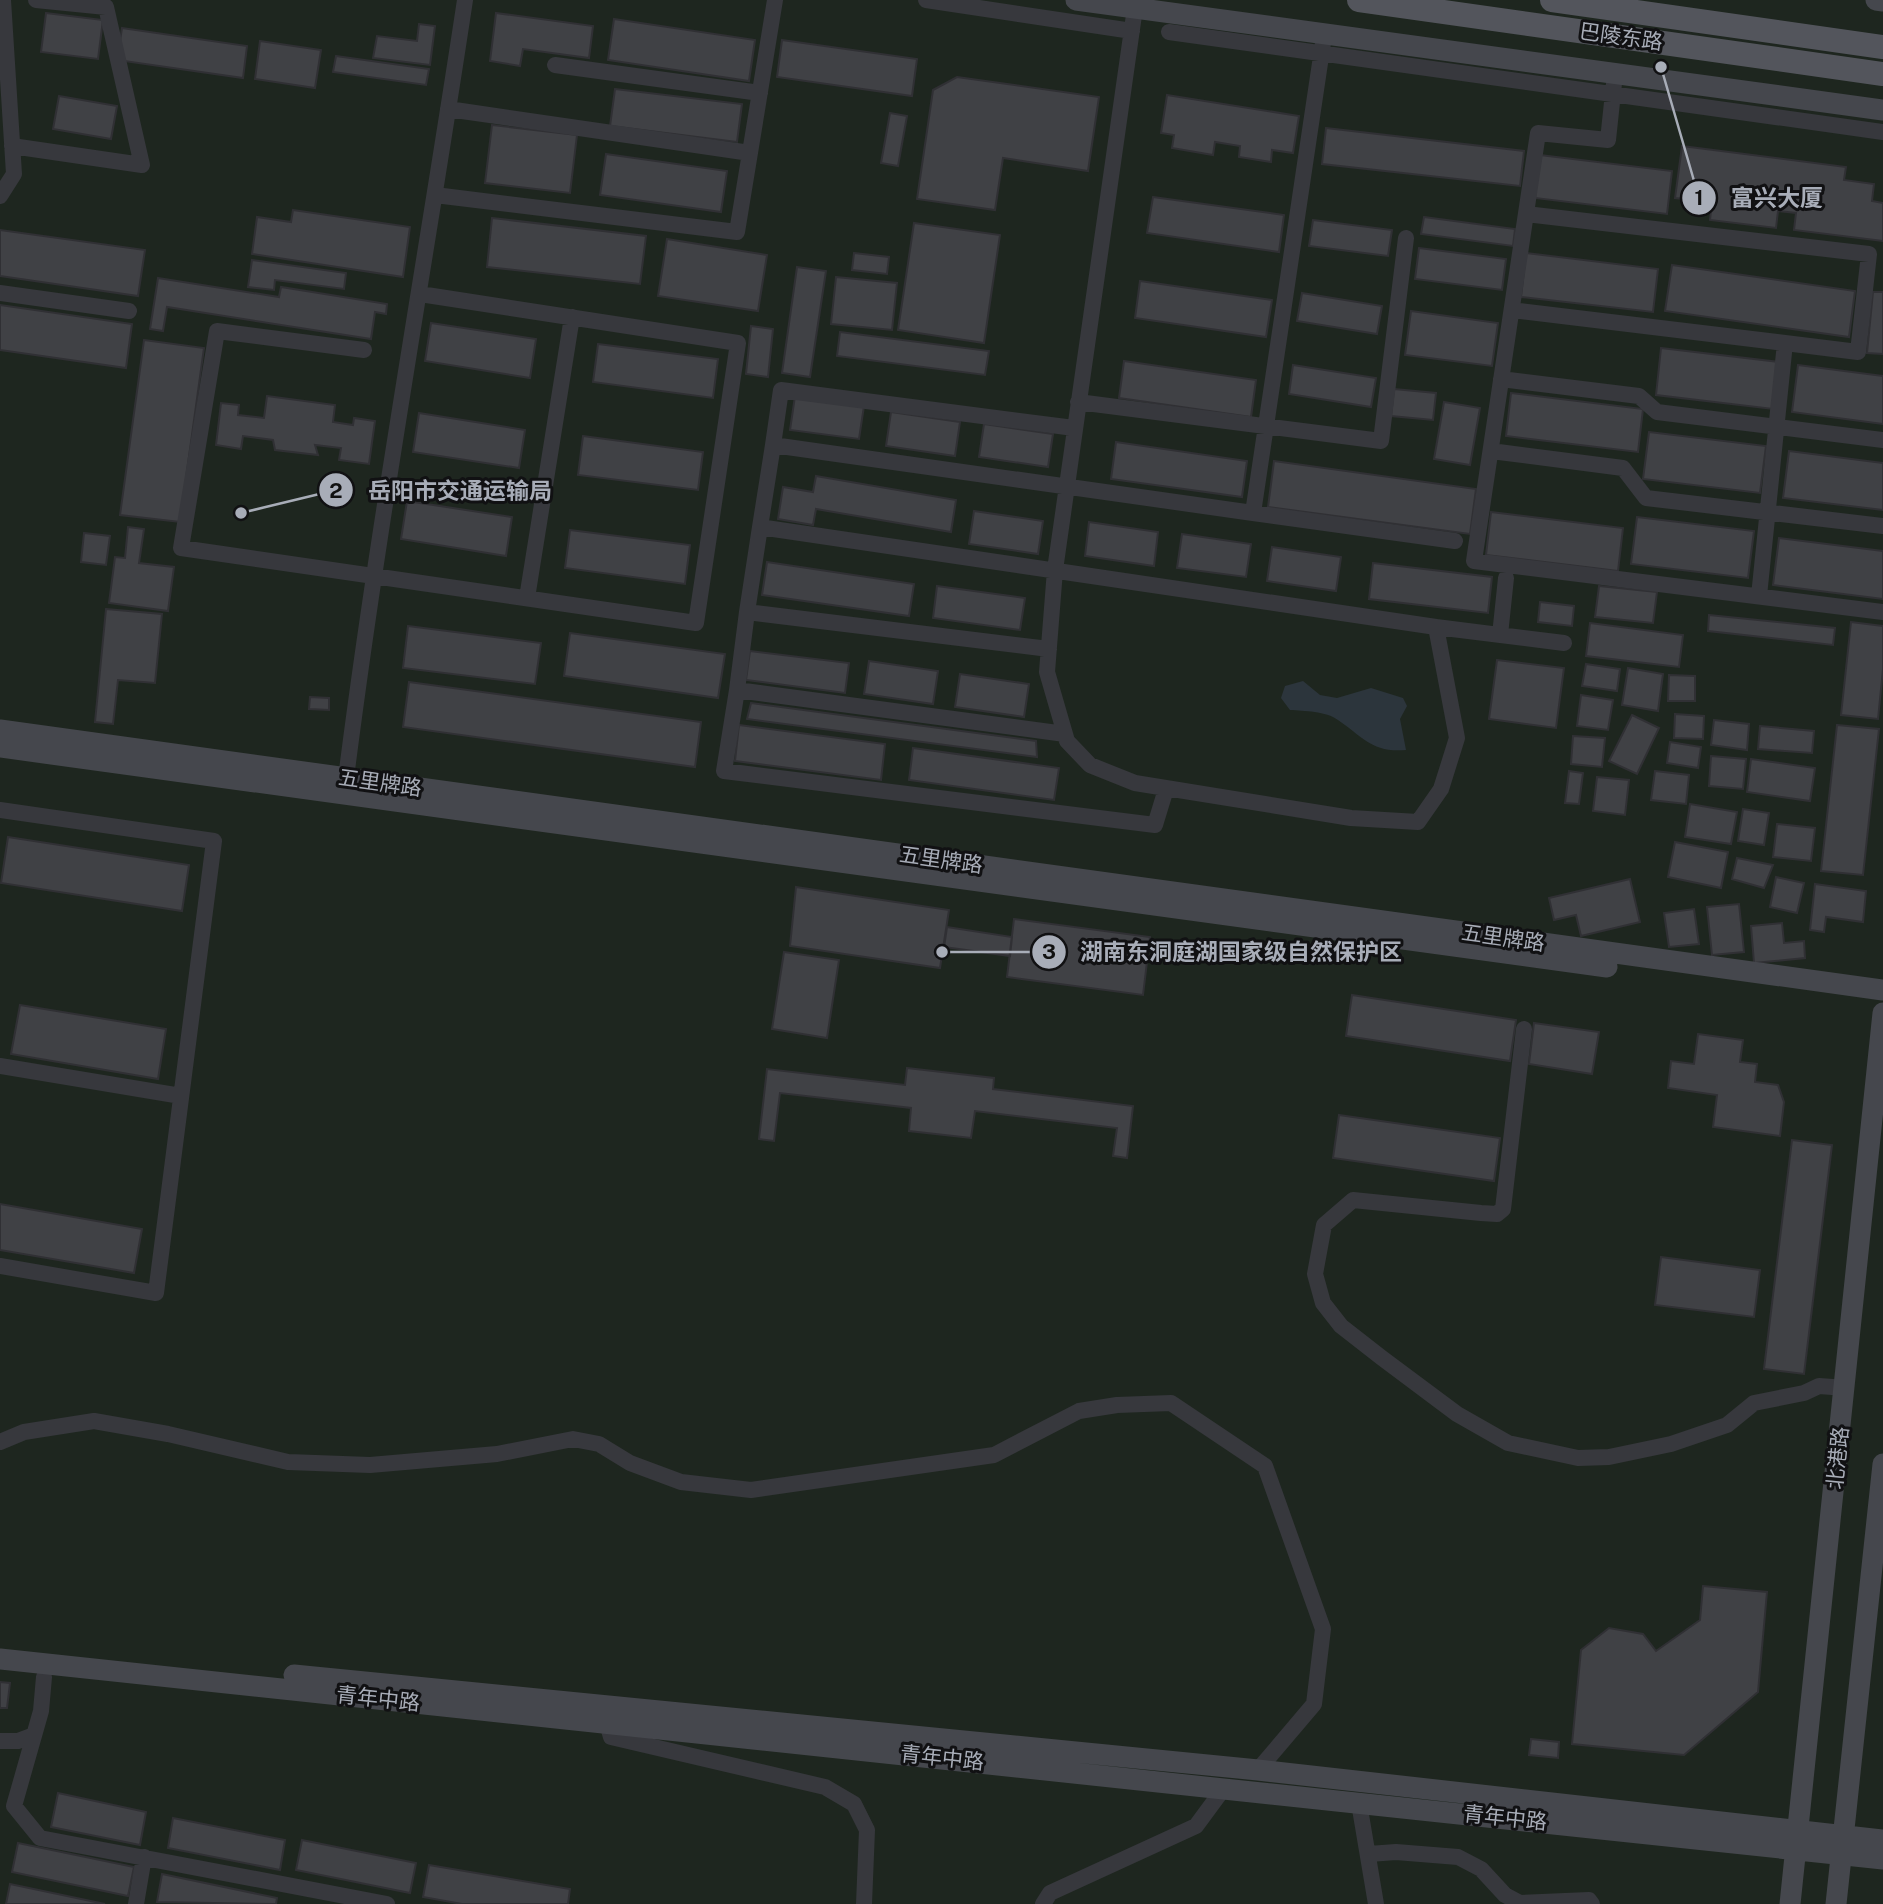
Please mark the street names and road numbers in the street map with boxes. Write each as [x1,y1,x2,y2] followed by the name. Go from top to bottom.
[1578,18,1664,55] street label: 巴陵东路
[337,764,423,801] street label: 五里牌路
[898,841,984,878] street label: 五里牌路
[1460,919,1546,956] street label: 五里牌路
[1822,1425,1853,1491] street label: 北港路
[335,1682,421,1715] street label: 青年中路
[899,1741,985,1774] street label: 青年中路
[1462,1801,1548,1834] street label: 青年中路

